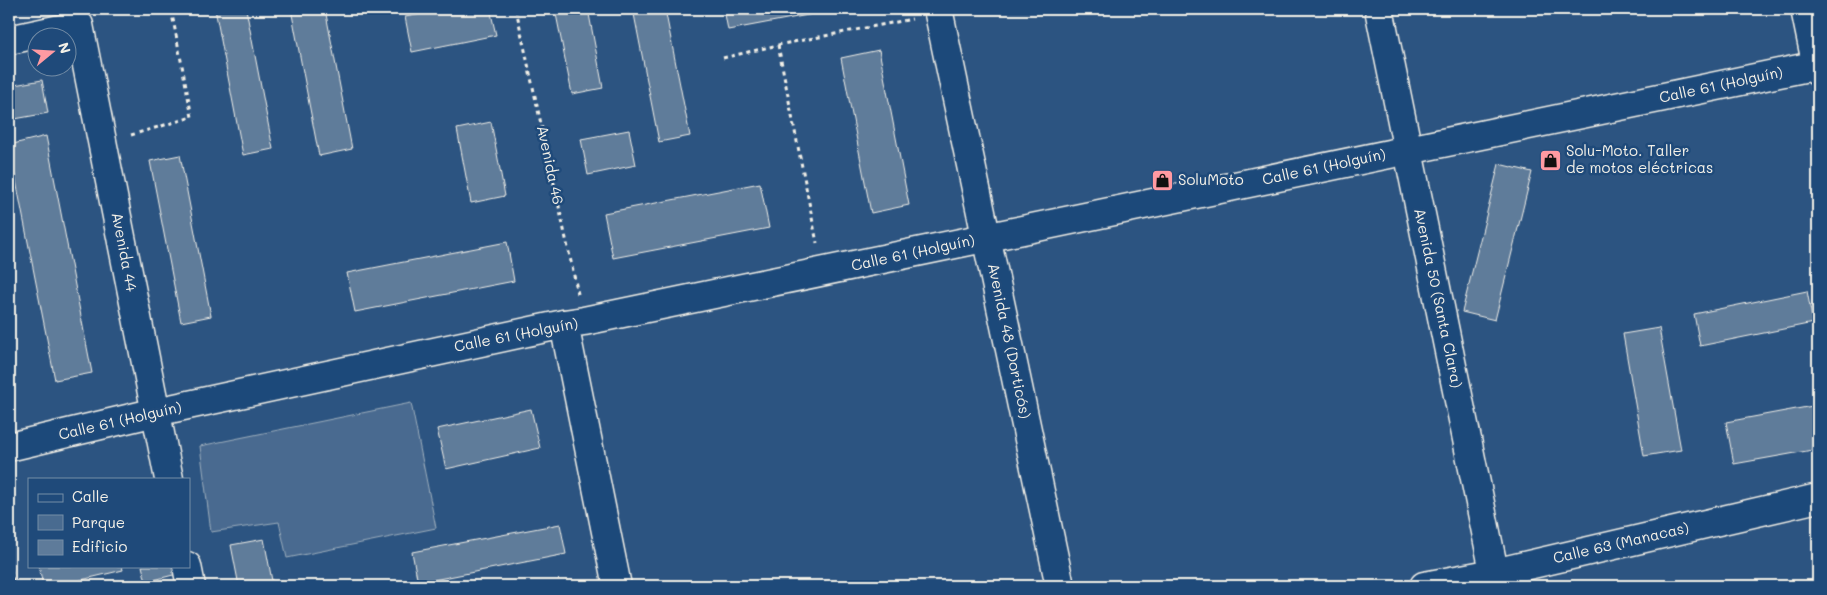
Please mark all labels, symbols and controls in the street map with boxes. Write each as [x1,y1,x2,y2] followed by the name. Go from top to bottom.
[28,28,78,78] north arrow
[54,40,76,56] text: N
[1657,61,1784,107] street label: Calle 61 (Holguín)
[533,123,569,206] street label: Avenida 46
[1566,140,1713,177] place label: Solu-Moto. Taller de motos eléctricas
[1260,143,1387,189] street label: Calle 61 (Holguín)
[1538,148,1562,172] shop icon: Solu-Moto. Taller de motos eléctricas
[1150,168,1174,192] shop icon: SoluMoto
[1178,169,1244,189] place label: SoluMoto
[1410,206,1468,389] street label: Avenida 50 (Santa Clara)
[108,211,142,293] street label: Avenida 44
[849,229,976,275] street label: Calle 61 (Holguín)
[984,261,1036,420] street label: Avenida 48 (Dorticós)
[452,312,579,356] street label: Calle 61 (Holguín)
[56,396,183,444] street label: Calle 61 (Holguín)
[28,478,190,568] legend
[72,486,109,506] text: Calle
[72,512,125,532] text: Parque
[1551,517,1691,567] street label: Calle 63 (Manacas)
[72,536,128,556] text: Edificio

